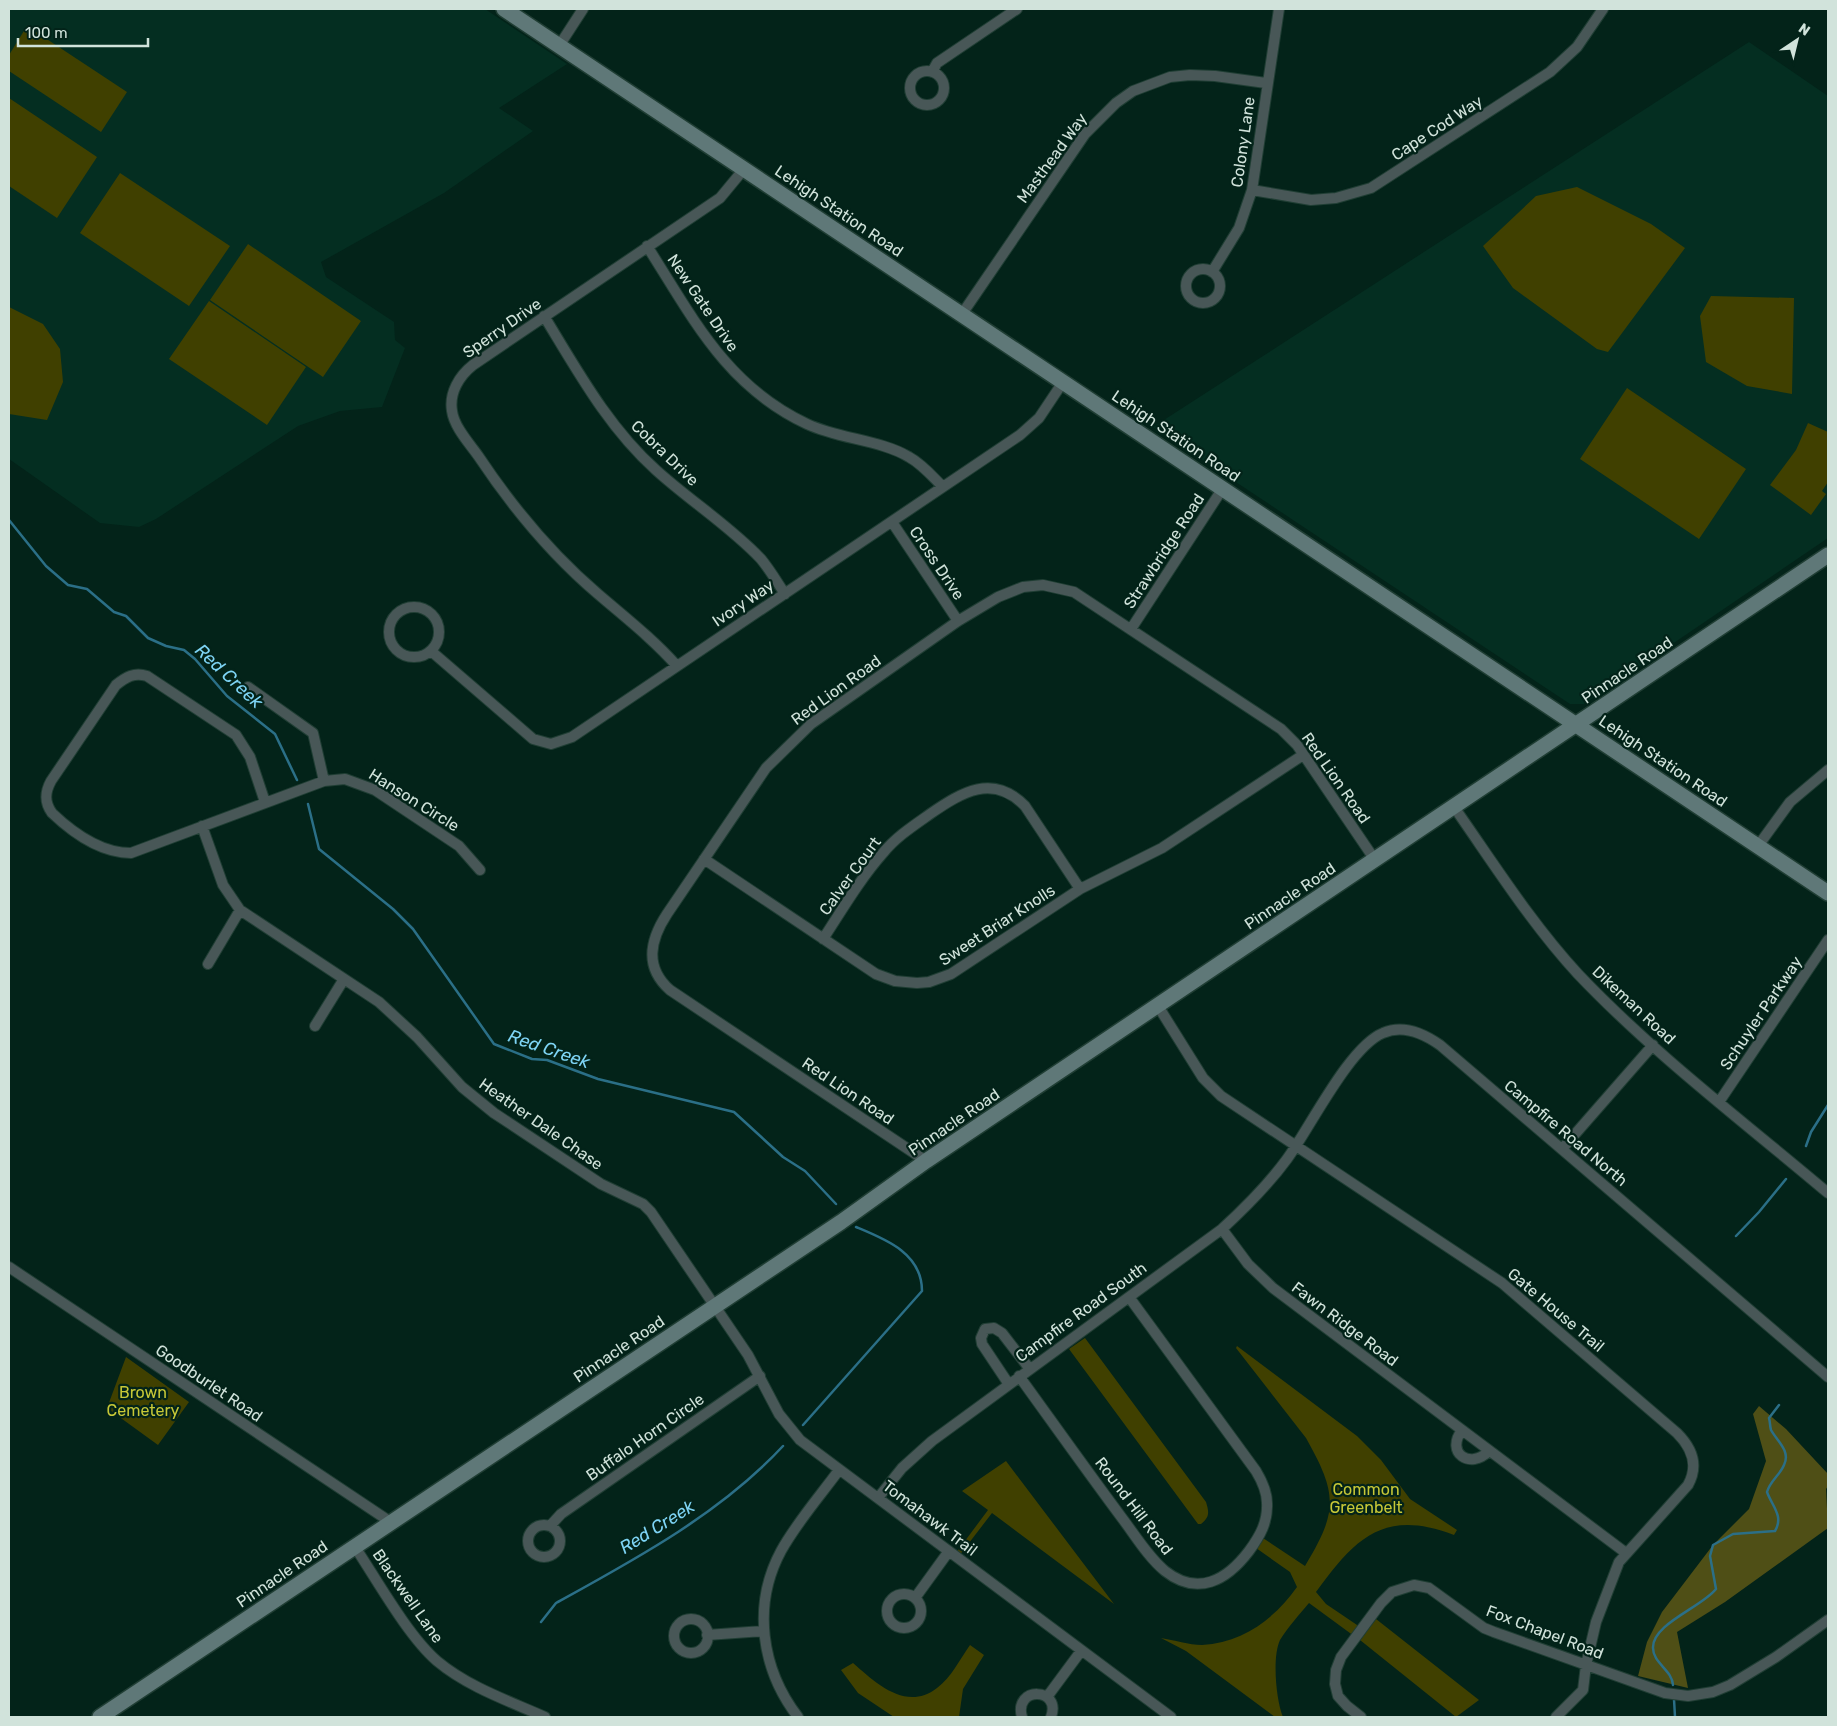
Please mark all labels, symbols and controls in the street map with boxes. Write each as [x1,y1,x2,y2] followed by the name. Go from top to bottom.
[18,15,148,47] scale bar
[1772,15,1822,65] north arrow
[1795,20,1813,40] text: N
[25,24,67,42] text: 100 m
[1388,91,1486,165] street label: Cape Cod Way
[1227,96,1259,188] street label: Colony Lane
[1013,109,1091,207] street label: Masthead Way
[771,161,907,261] street label: Lehigh Station Road
[663,251,743,355] street label: New Gate Drive
[459,294,545,362] street label: Sperry Drive
[1108,386,1244,486] street label: Lehigh Station Road
[627,416,703,490] street label: Cobra Drive
[1120,490,1208,612] street label: Strawbridge Road
[905,523,969,603] street label: Cross Drive
[709,575,778,631] street label: Ivory Way
[1578,633,1676,707] street label: Pinnacle Road
[190,639,268,714] water label: Red Creek
[787,651,885,729] street label: Red Lion Road
[1595,711,1731,811] street label: Lehigh Station Road
[1298,729,1374,827] street label: Red Lion Road
[365,765,463,835] street label: Hanson Circle
[815,833,885,919] street label: Calver Court
[1241,859,1339,933] street label: Pinnacle Road
[936,880,1058,970] street label: Sweet Briar Knolls
[1716,952,1806,1073] street label: Schuyler Parkway
[1589,962,1679,1048] street label: Dikeman Road
[505,1025,593,1073] water label: Red Creek
[799,1053,897,1129] street label: Red Lion Road
[475,1074,607,1174] street label: Heather Dale Chase
[1501,1076,1631,1190] street label: Campfire Road North
[905,1085,1003,1159] street label: Pinnacle Road
[1012,1258,1150,1366] street label: Campfire Road South
[1504,1264,1608,1356] street label: Gate House Trail
[1288,1278,1402,1370] street label: Fawn Ridge Road
[570,1312,668,1386] street label: Pinnacle Road
[152,1340,266,1426] street label: Goodburlet Road
[107,1383,180,1420] park label: Brown Cemetery
[582,1389,708,1485] street label: Buffalo Horn Circle
[1091,1453,1177,1559] street label: Round Hill Road
[879,1476,981,1560] street label: Tomahawk Trail
[1329,1480,1403,1517] park label: Common Greenbelt
[615,1495,699,1559] water label: Red Creek
[233,1537,331,1611] street label: Pinnacle Road
[369,1545,447,1647] street label: Blackwell Lane
[1484,1601,1606,1663] street label: Fox Chapel Road

